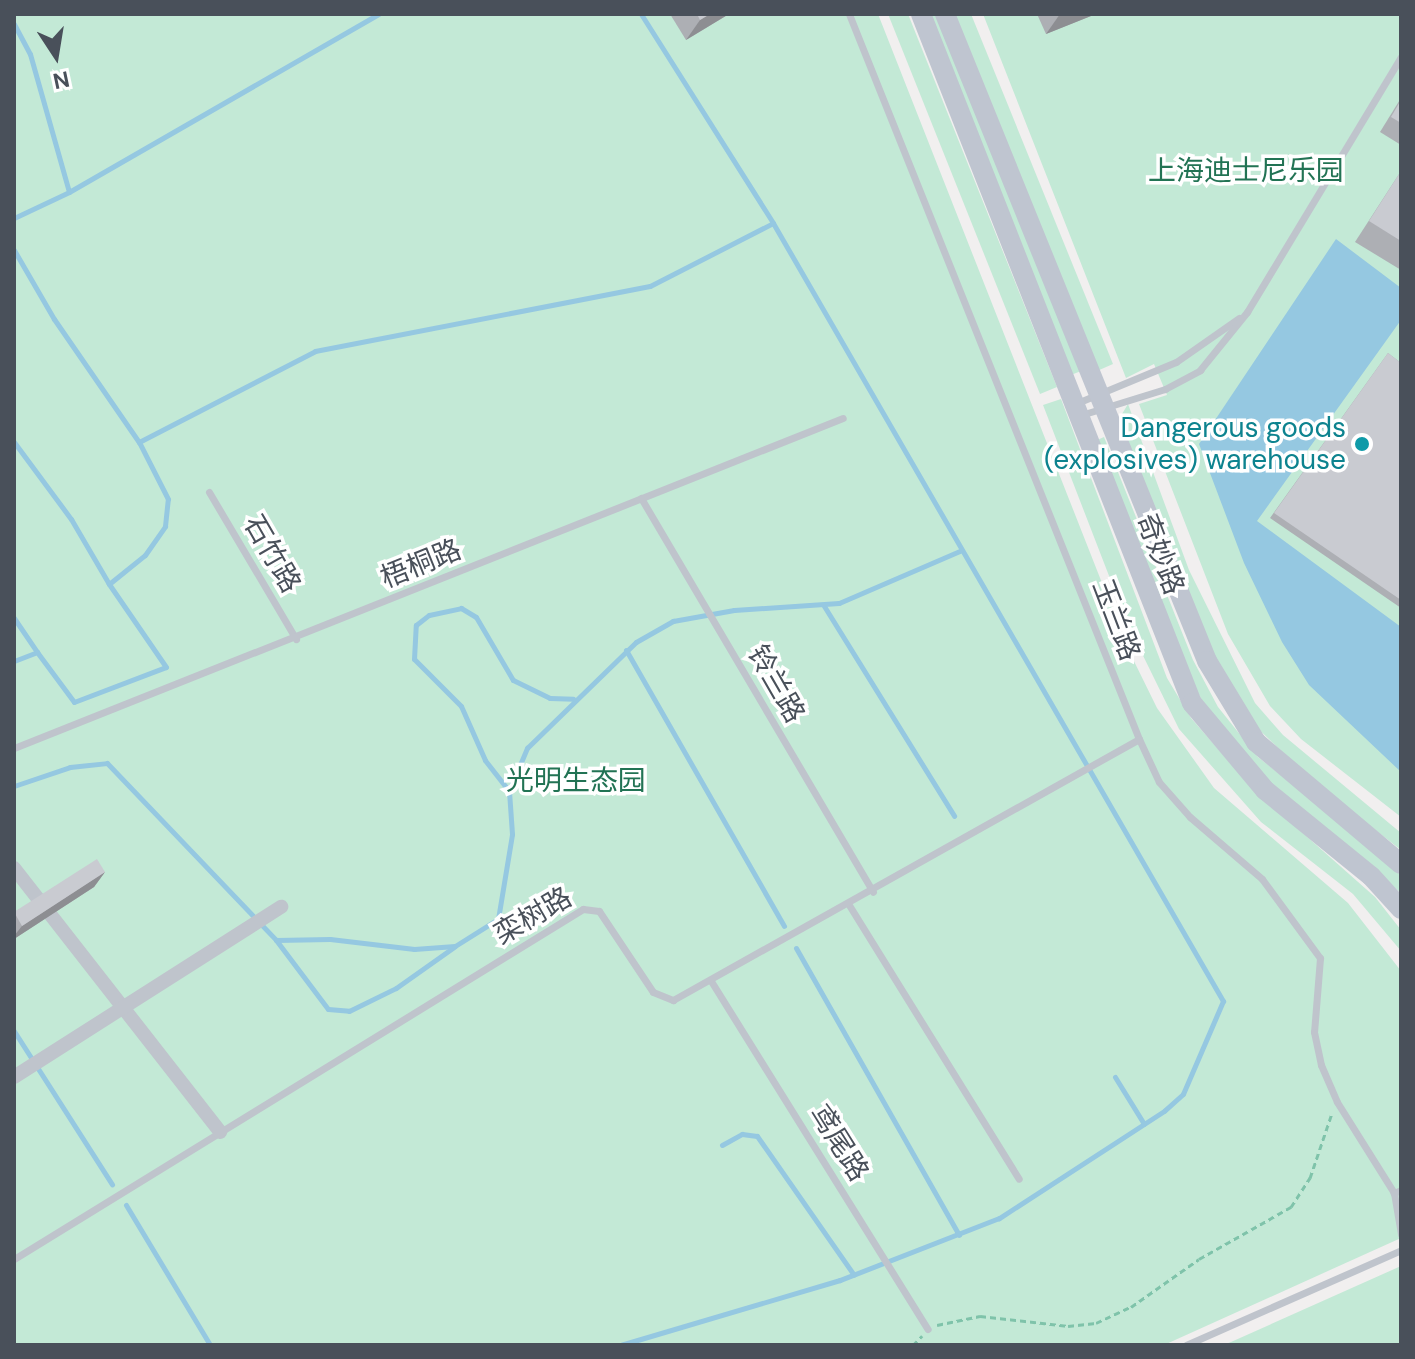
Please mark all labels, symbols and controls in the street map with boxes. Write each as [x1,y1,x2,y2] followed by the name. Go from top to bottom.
[16,16,96,96] north arrow
[50,64,72,96] text: N
[1148,154,1344,188] park label: 上海迪士尼乐园
[1044,411,1346,477] place label: Dangerous goods (explosives) warehouse
[1353,435,1371,453] marker: Dangerous goods (explosives) warehouse
[236,509,308,599] street label: 石竹路
[1129,509,1191,599] street label: 奇妙路
[376,533,466,595] street label: 梧桐路
[1085,575,1147,665] street label: 玉兰路
[740,639,812,729] street label: 铃兰路
[506,764,646,798] park label: 光明生态园
[488,880,578,952] street label: 栾树路
[802,1098,876,1188] street label: 鸢尾路

